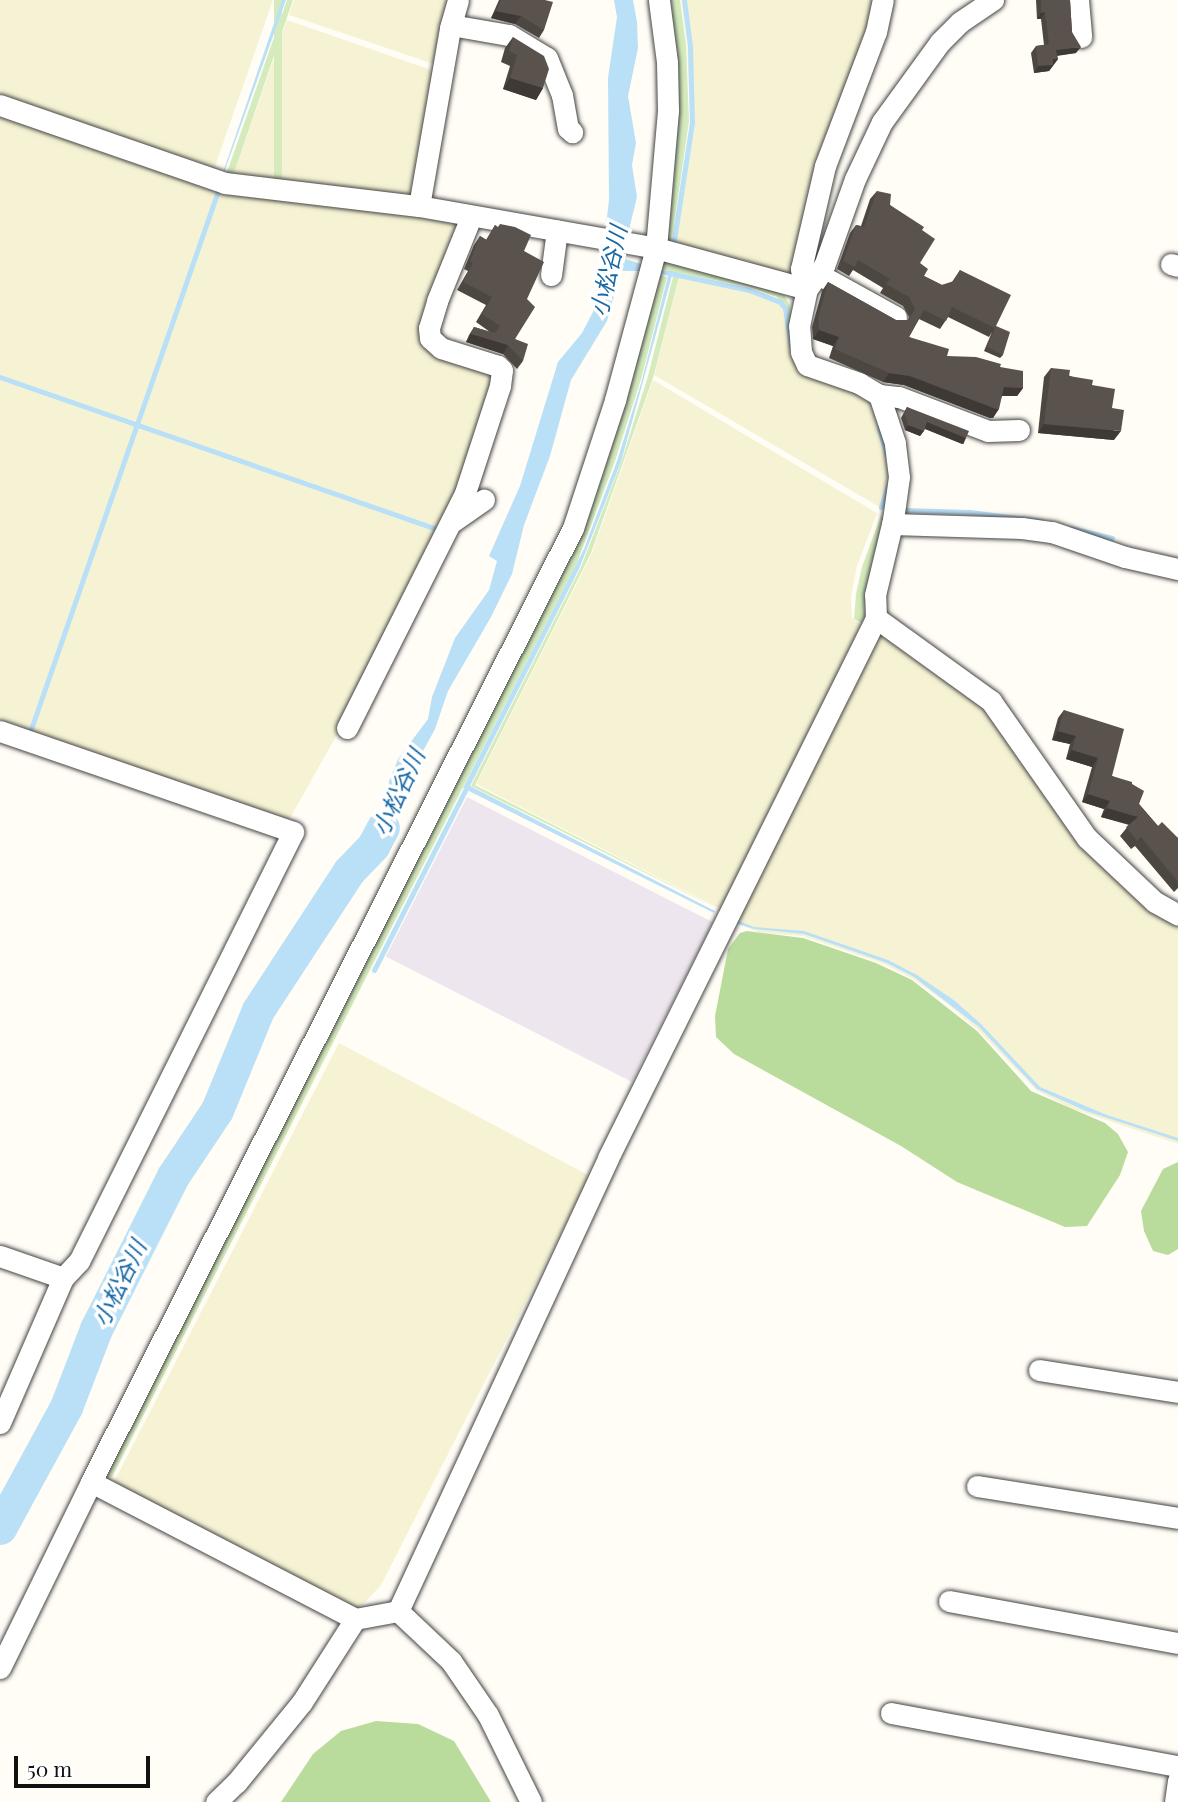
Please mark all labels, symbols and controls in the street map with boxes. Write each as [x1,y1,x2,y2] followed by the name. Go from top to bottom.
[584,223,632,319] water label: 小松谷川
[366,744,430,840] water label: 小松谷川
[86,1236,152,1330] water label: 小松谷川
[18,1742,154,1786] scale bar
[27,1754,72,1782] text: 50 m

